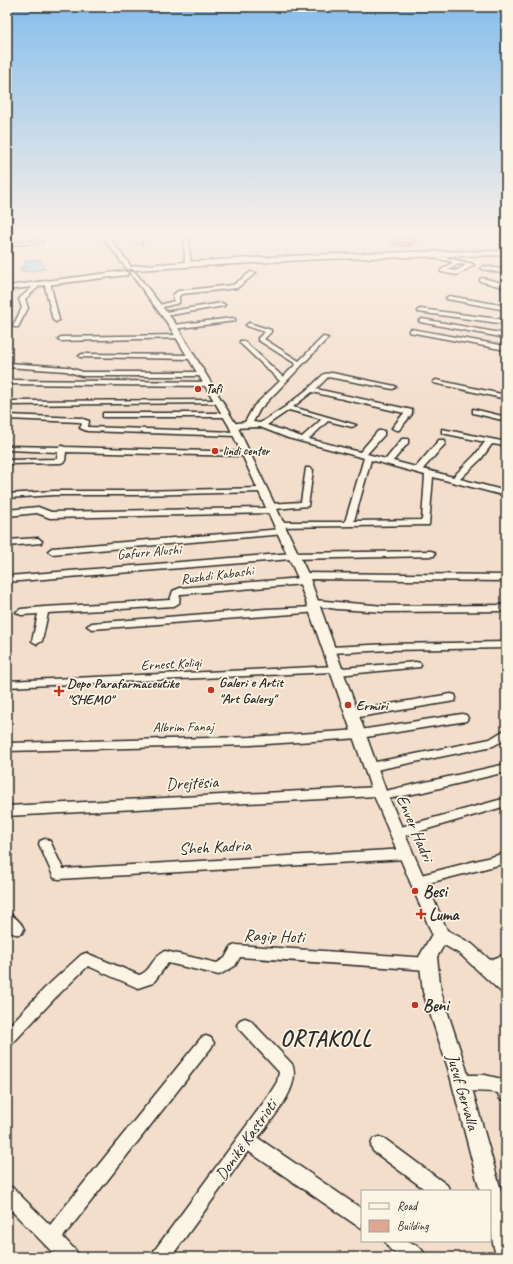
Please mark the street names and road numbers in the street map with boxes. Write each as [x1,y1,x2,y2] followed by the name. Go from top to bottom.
[116,541,184,563] street label: Gafurr Alushi
[180,562,257,588] street label: Ruzhdi Kabashi
[140,654,204,674] street label: Ernest Koliqi
[152,718,216,736] street label: Albrim Fanaj
[165,771,220,795] street label: Drejtësia
[392,791,440,867] street label: Enver Hadri
[179,835,253,859] street label: Sheh Kadria
[243,924,306,948] street label: Ragip Hoti
[442,1051,484,1133] street label: Jusuf Gervalla
[211,1094,282,1184] street label: Donikë Kastrioti

